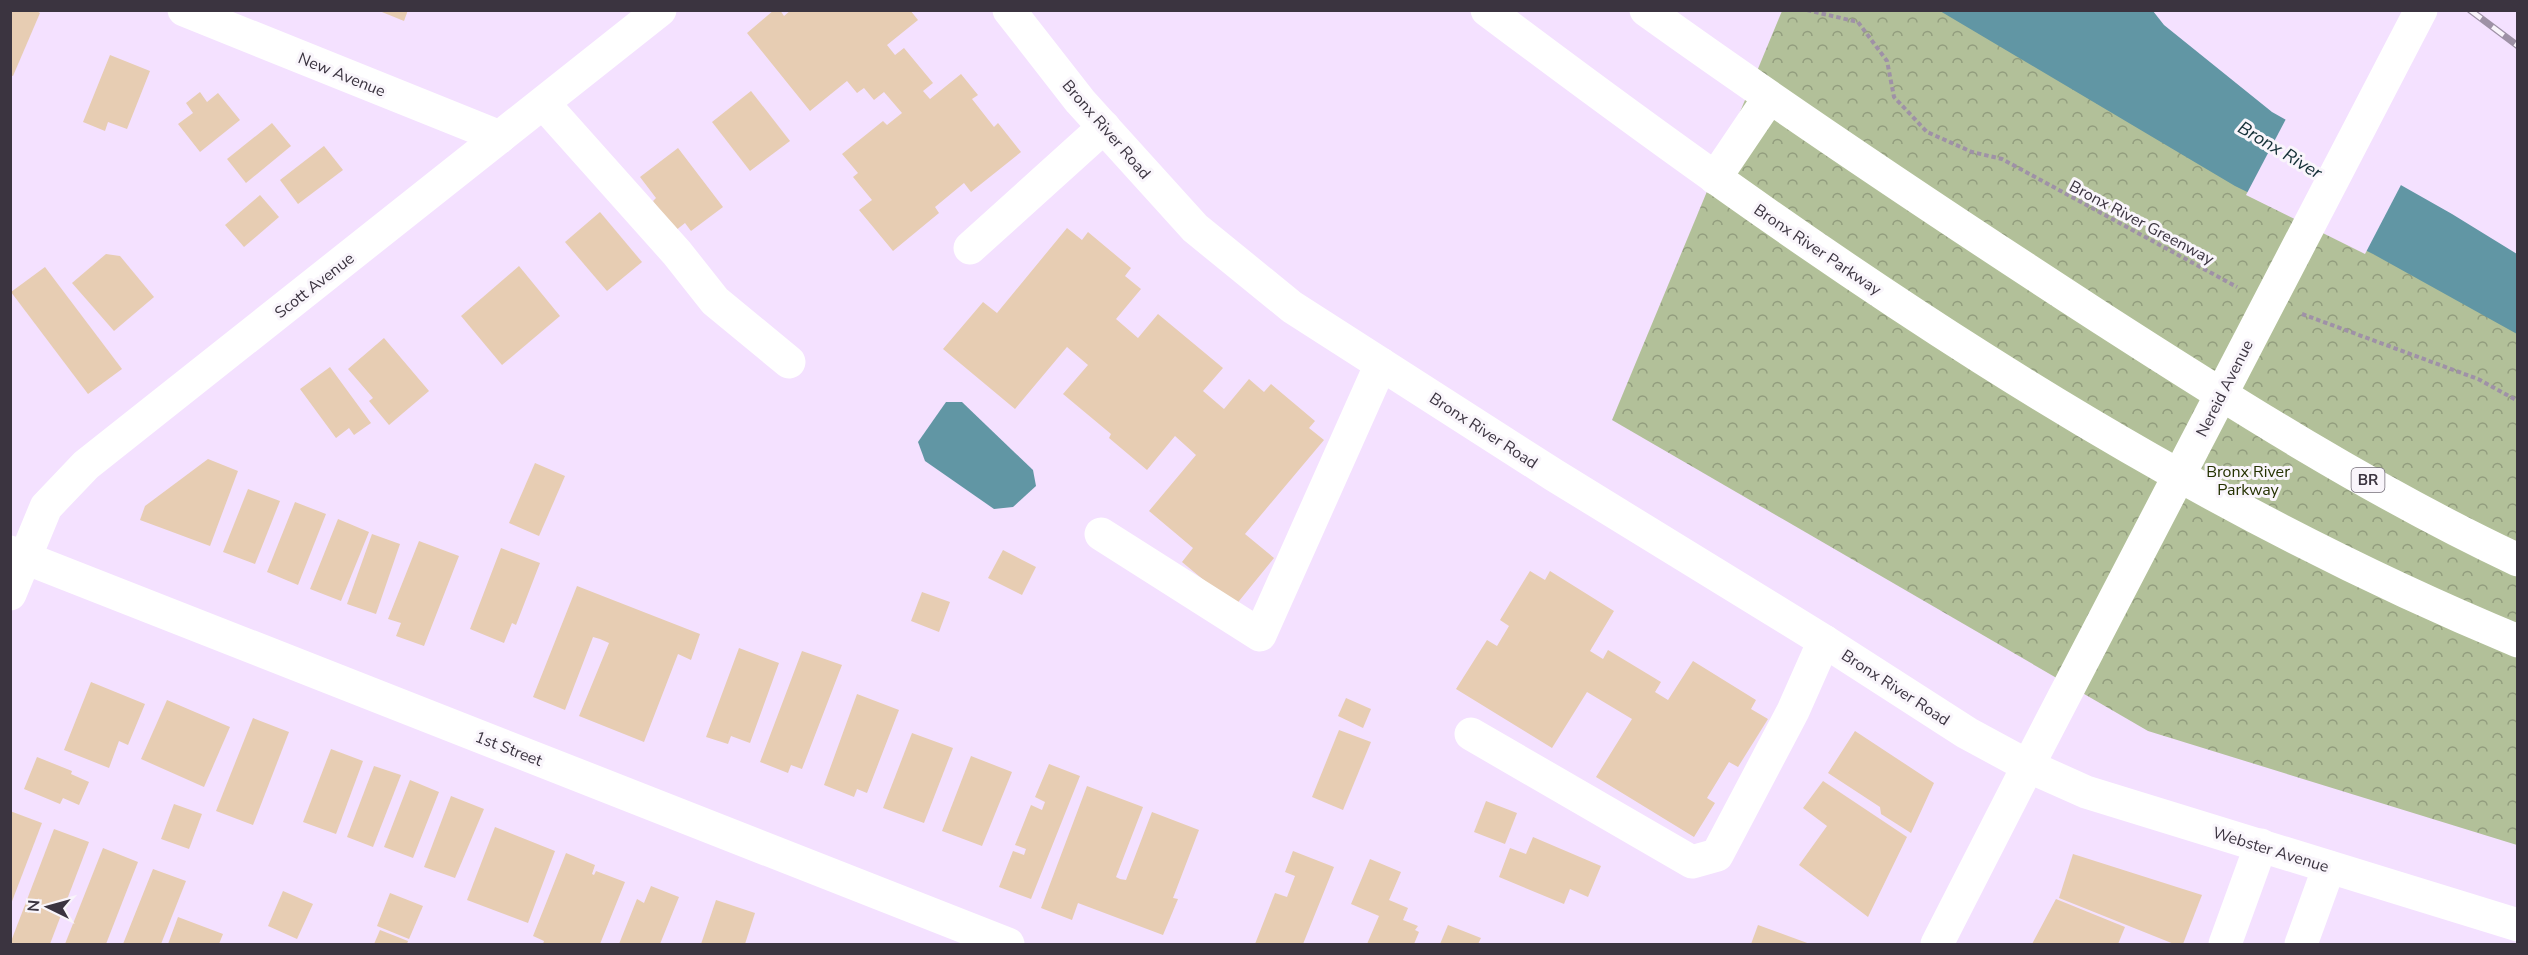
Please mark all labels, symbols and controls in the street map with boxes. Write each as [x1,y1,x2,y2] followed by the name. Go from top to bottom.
[295,47,389,102] street label: New Avenue
[1057,75,1156,184] street label: Bronx River Road
[2233,115,2327,185] water label: Bronx River
[2065,175,2218,271] street label: Bronx River Greenway
[1749,199,1886,301] street label: Bronx River Parkway
[270,248,359,324] street label: Scott Avenue
[2191,336,2259,441] street label: Nereid Avenue
[1425,388,1542,474] street label: Bronx River Road
[2206,461,2290,501] park label: Bronx River Parkway
[2352,468,2384,492] road number: BR
[1837,645,1954,731] street label: Bronx River Road
[472,726,546,772] street label: 1st Street
[2210,822,2332,878] street label: Webster Avenue
[18,877,78,937] north arrow
[23,899,46,913] text: N

